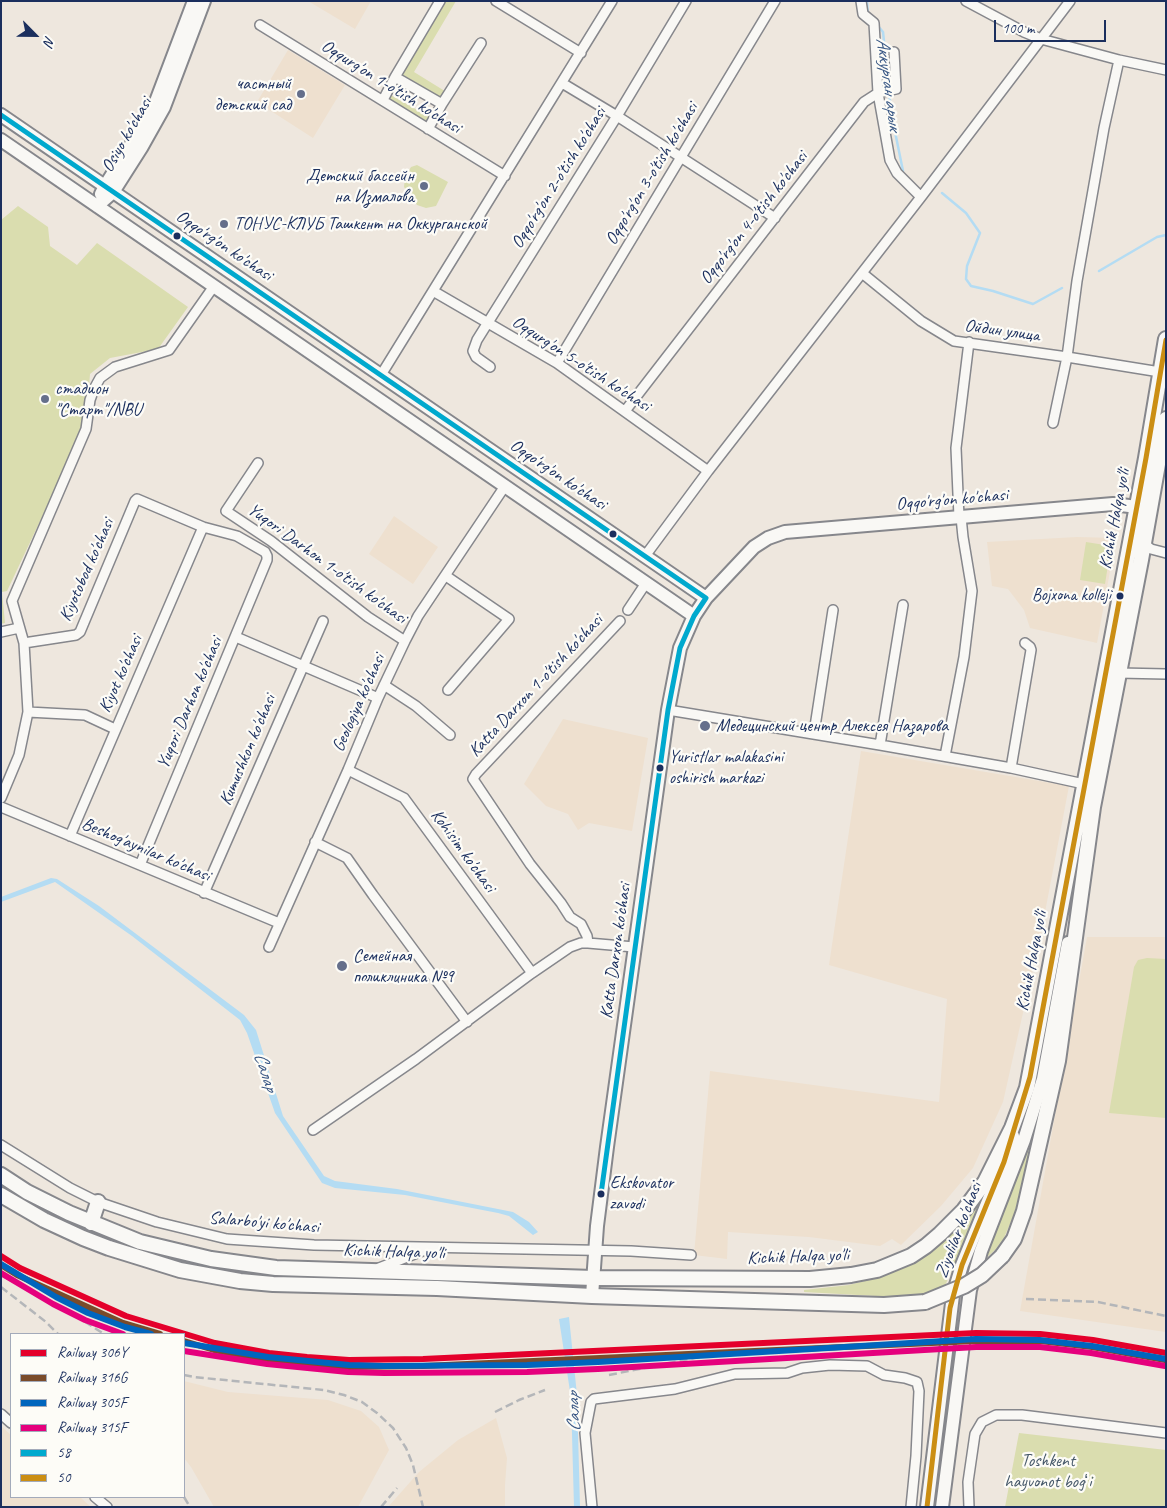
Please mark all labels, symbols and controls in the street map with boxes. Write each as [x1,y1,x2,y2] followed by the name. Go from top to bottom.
[10,10,60,60] north arrow
[997,10,1110,42] scale bar
[1002,19,1034,38] text: 100 m
[40,34,59,48] text: N
[317,35,465,139] street label: Oqqurg'on 1-o'tish ko'chasi
[870,36,906,132] water label: Аккурган арык
[215,73,291,116] place label: частный детский сад
[295,88,307,100] marker: частный детский сад
[97,94,157,176] street label: Osiyo ko'chasi
[601,99,703,249] street label: Oqqo'rg'on 3-o'tish ko'chasi
[507,103,611,253] street label: Oqqo'rg'on 2-o'tish ko'chasi
[695,147,813,289] street label: Oqqo'rg'on 4-o'tish ko'chasi
[306,165,414,208] place label: Детский бассейн на Измалова
[418,180,430,192] marker: Детский бассейн на Измалова
[172,206,276,286] street label: Oqqo'rg'on ko'chasi
[234,213,487,235] place label: ТОНУС-КЛУБ Ташкент на Оккурганской
[218,218,230,230] marker: ТОНУС-КЛУБ Ташкент на Оккурганской
[172,231,182,241] unlabelled marker
[508,311,654,417] street label: Oqqurg'on 5-o'tish ko'chasi
[963,315,1041,347] street label: Ойдин улица
[55,378,141,420] place label: стадион "Старт"/NBU
[39,393,51,405] marker: стадион "Старт"/NBU
[506,435,610,515] street label: Oqqo'rg'on ko'chasi
[1095,467,1135,571] street label: Kichik Halqa yo'li
[895,484,1009,516] street label: Oqqo'rg'on ko'chasi
[243,499,411,629] street label: Yuqori Darhon 1-o'tish ko'chasi
[55,515,119,625] street label: Kiyotobod ko'chasi
[608,529,618,539] unlabelled marker
[1032,586,1111,606] place label: Bojxona kolleji
[1115,591,1125,601] marker: Bojxona kolleji
[464,610,608,762] street label: Katta Darxon 1-o'tish ko'chasi
[94,632,148,716] street label: Kiyot ko'chasi
[153,634,227,772] street label: Yuqori Darhon ko'chasi
[328,651,390,755] street label: Geologiya ko'chasi
[215,691,281,809] street label: Kumushkon ko'chasi
[716,715,948,737] place label: Медецинский центр Алексея Назарова
[698,719,712,733] marker: Медецинский центр Алексея Назарова
[669,748,783,788] place label: Yuristlar malakasini oshirish markazi
[655,763,665,773] marker: Yuristlar malakasini oshirish markazi
[426,805,500,897] street label: Kohisim ko'chasi
[78,813,214,887] street label: Beshog'aynilar ko'chasi
[596,882,636,1020] street label: Katta Darxon ko'chasi
[1012,909,1052,1013] street label: Kichik Halqa yo'li
[353,945,454,988] place label: Семейная поликлиника №9
[335,959,349,973] marker: Семейная поликлиника №9
[248,1050,282,1094] water label: Салар
[610,1174,673,1214] place label: Ekskovator zavodi
[931,1179,987,1281] street label: Ziyolilar ko'chasi
[596,1189,606,1199] marker: Ekskovator zavodi
[208,1207,320,1239] street label: Salarbo'yi ko'chasi
[343,1239,445,1265] street label: Kichik Halqa yo'li
[747,1244,849,1270] street label: Kichik Halqa yo'li
[10,1333,185,1498] legend
[57,1343,127,1362] text: Railway 306Y
[57,1368,127,1387] text: Railway 316G
[562,1392,586,1432] water label: Салар
[57,1393,127,1412] text: Railway 305F
[57,1418,127,1437] text: Railway 315F
[57,1443,71,1462] text: 58
[1004,1450,1092,1492] park label: Toshkent hayvonot bogʻi
[57,1468,71,1487] text: 50

